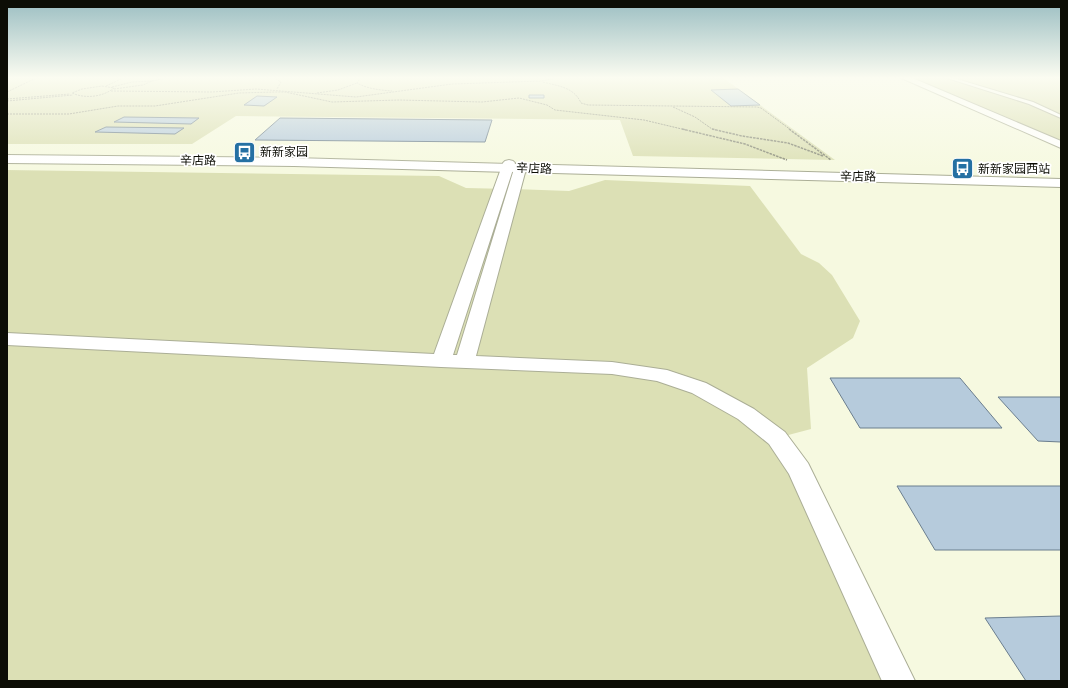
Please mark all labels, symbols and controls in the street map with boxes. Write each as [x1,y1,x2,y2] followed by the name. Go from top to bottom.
[231,139,257,165] bus stop icon: 新新家园
[260,143,308,162] place label: 新新家园
[180,151,216,171] street label: 辛店路
[950,156,976,182] bus stop icon: 新新家园西站
[516,159,552,179] street label: 辛店路
[978,160,1050,179] place label: 新新家园西站
[840,167,876,187] street label: 辛店路

